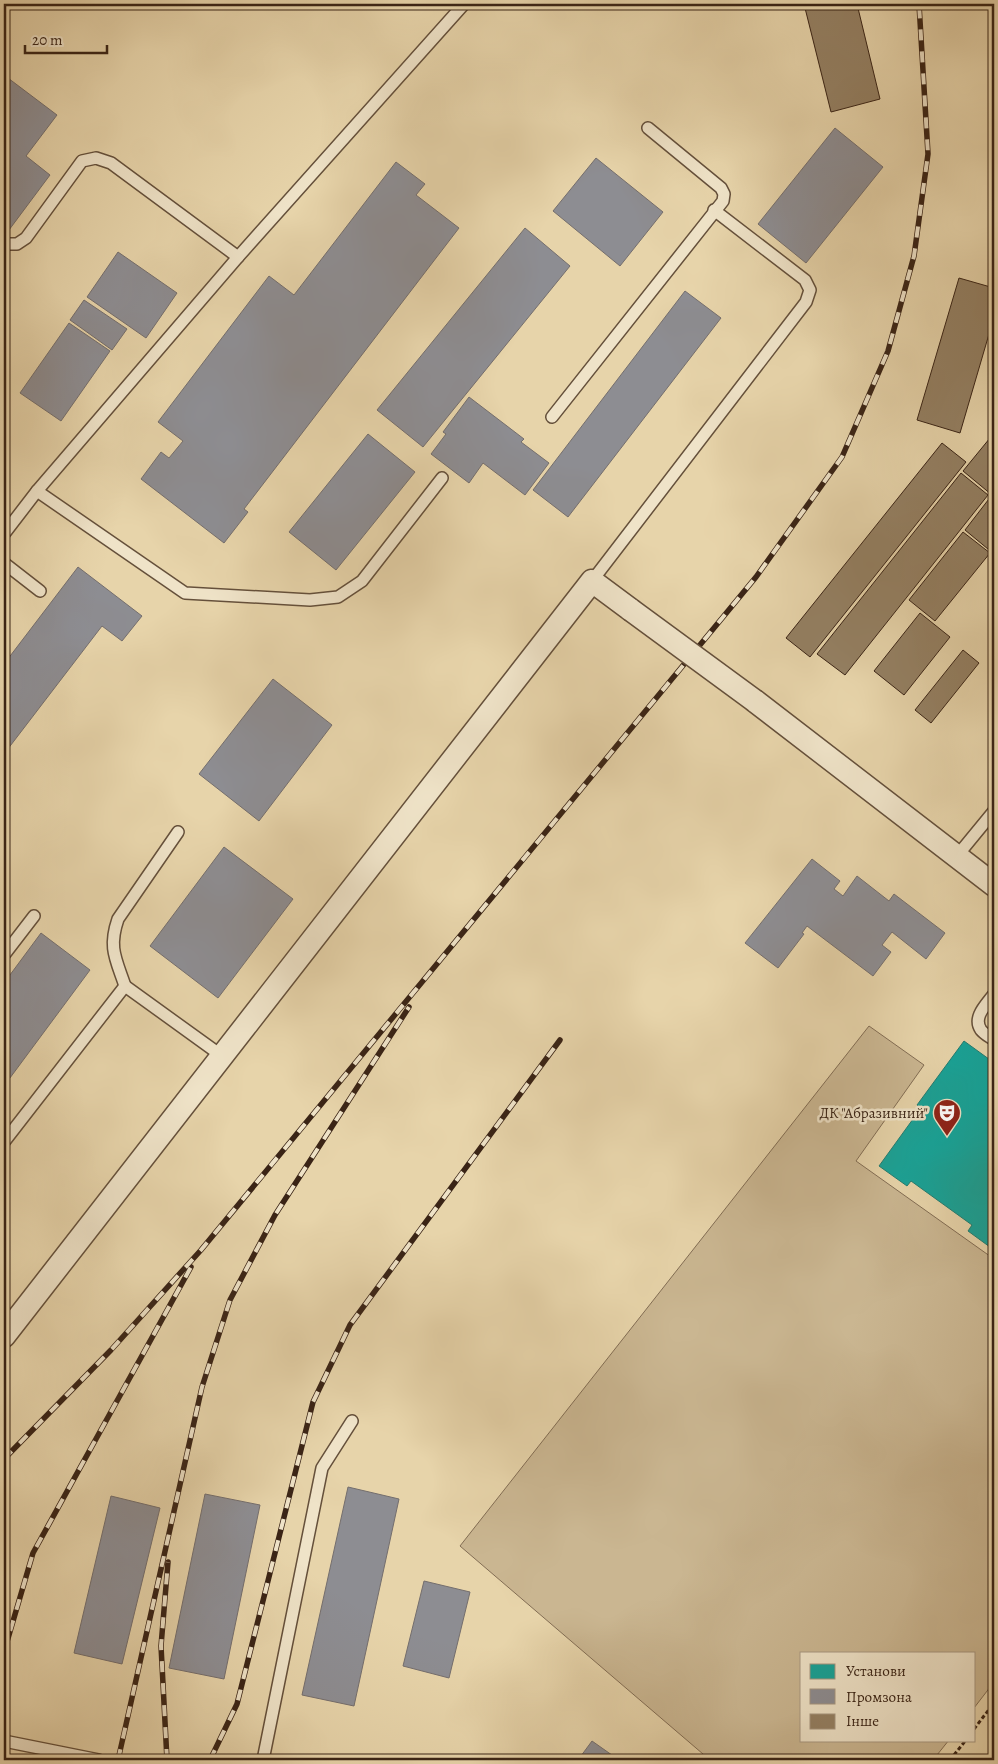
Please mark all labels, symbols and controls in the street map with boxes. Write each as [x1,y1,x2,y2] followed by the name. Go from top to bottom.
[25,22,108,54] scale bar
[32,30,63,50] text: 20 m
[932,1098,962,1137] theatre icon: ДК "Абразивний"
[820,1103,928,1123] place label: ДК "Абразивний"
[800,1652,976,1742] legend
[846,1661,906,1681] text: Установи
[846,1687,912,1707] text: Промзона
[846,1711,879,1731] text: Інше

